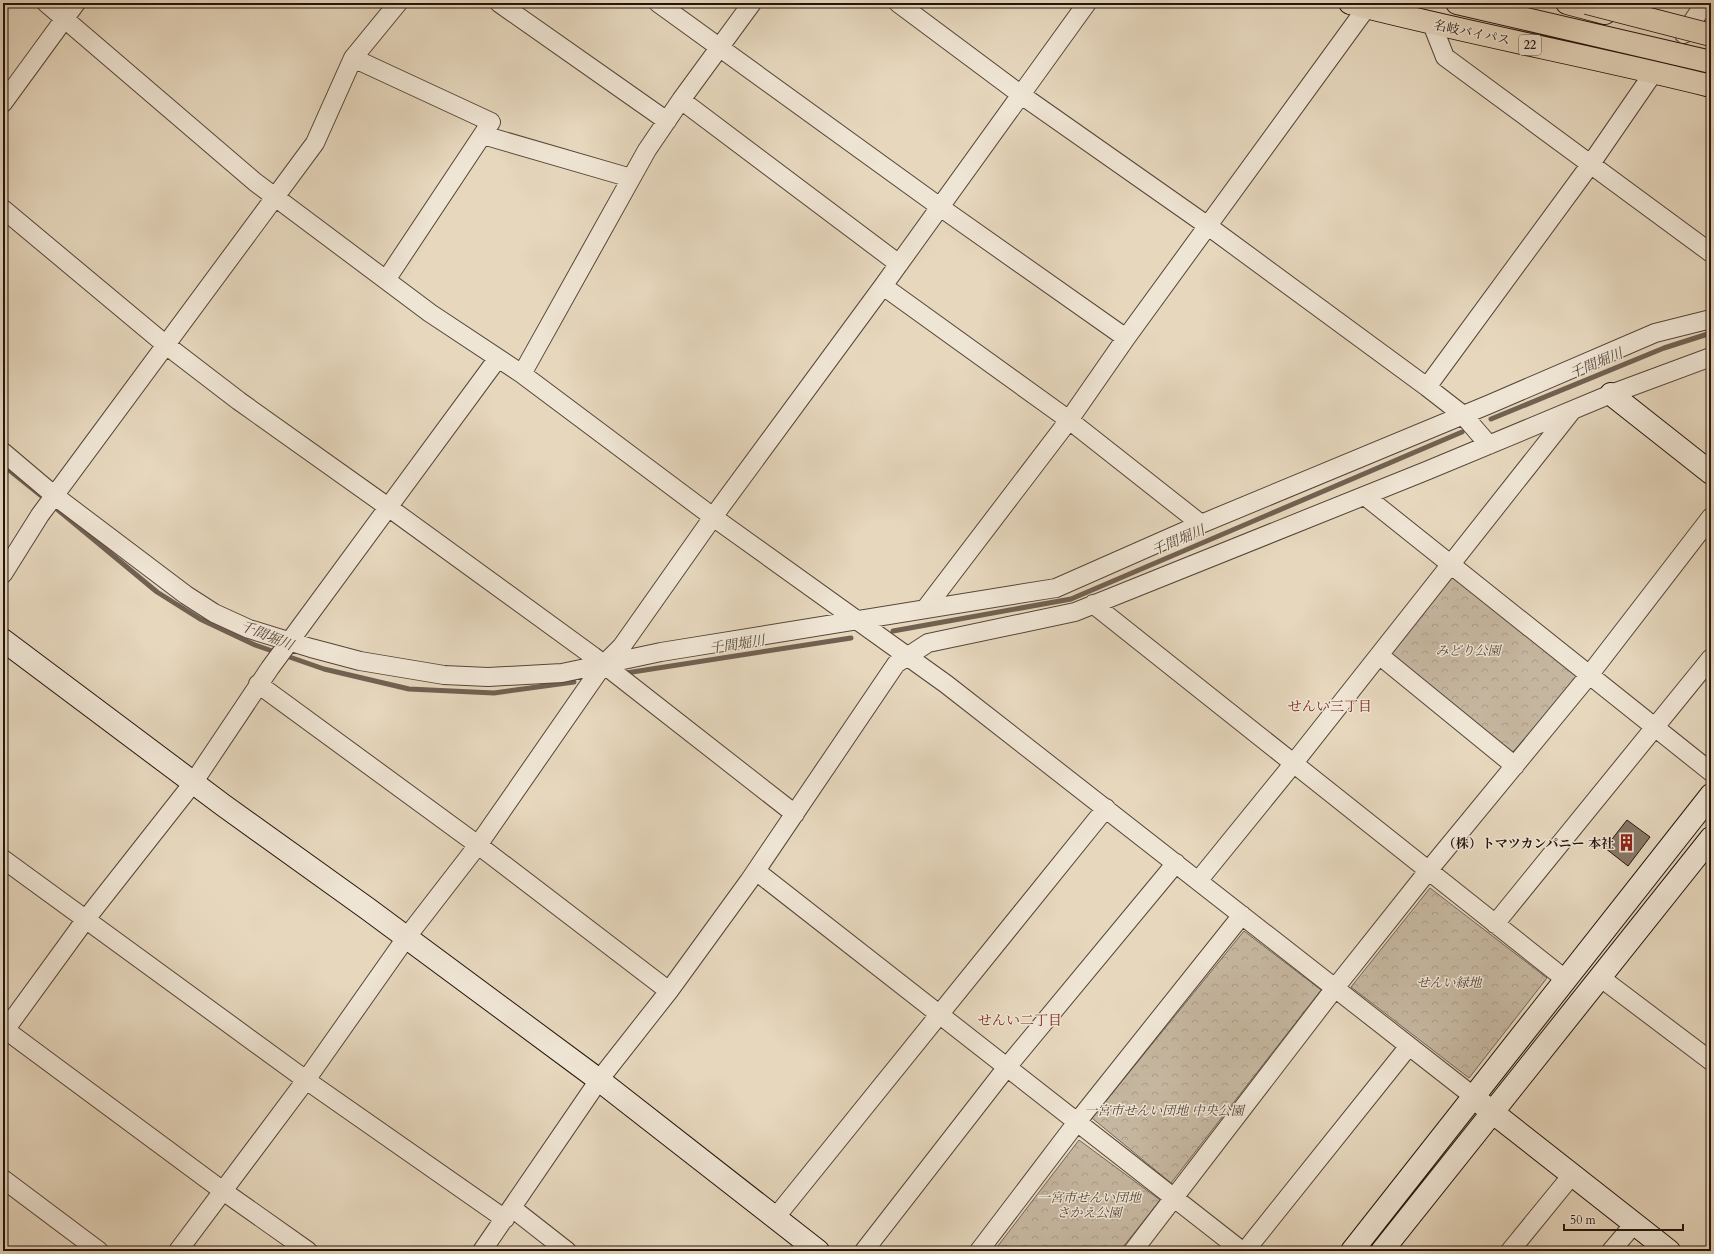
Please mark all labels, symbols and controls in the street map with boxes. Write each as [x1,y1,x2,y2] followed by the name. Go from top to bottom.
[1432,16,1512,50] street label: 名岐バイパス
[1519,35,1541,55] road number: 22
[1567,343,1628,383] water label: 千間堀川
[1149,520,1210,560] water label: 千間堀川
[237,616,298,656] water label: 千間堀川
[708,630,768,658] water label: 千間堀川
[1435,642,1502,660] park label: みどり公園
[1288,697,1372,716] district label: せんい三丁目
[1617,833,1637,853] building icon: （株）トマツカンパニー 本社
[1443,835,1614,853] place label: （株）トマツカンパニー 本社
[1416,974,1483,992] park label: せんい緑地
[978,1011,1062,1030] district label: せんい二丁目
[1084,1102,1246,1120] park label: 一宮市せんい団地 中央公園
[1037,1189,1143,1222] park label: 一宮市せんい団地 さかえ公園
[1564,1206,1683,1232] scale bar
[1570,1212,1597,1228] text: 50 m

